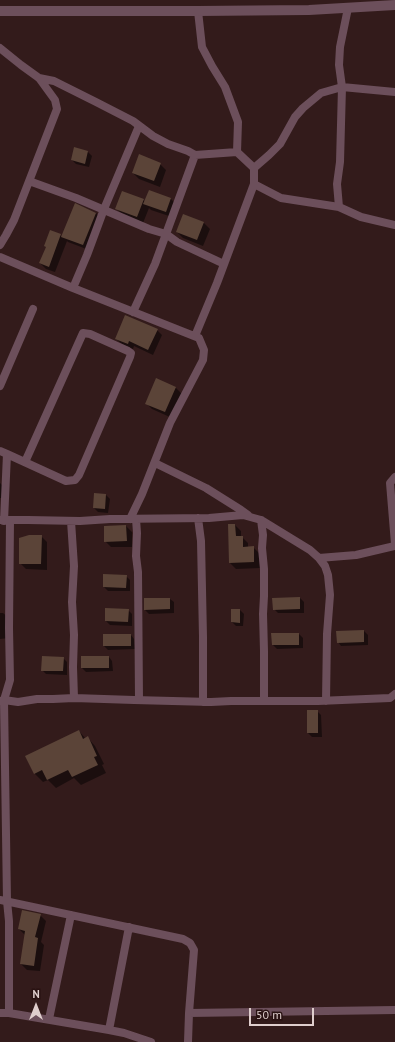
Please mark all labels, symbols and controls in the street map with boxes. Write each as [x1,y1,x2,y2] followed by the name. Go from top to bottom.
[16,986,56,1026] north arrow
[32,987,40,1001] text: N
[251,1000,316,1026] scale bar
[256,1007,282,1022] text: 50 m

